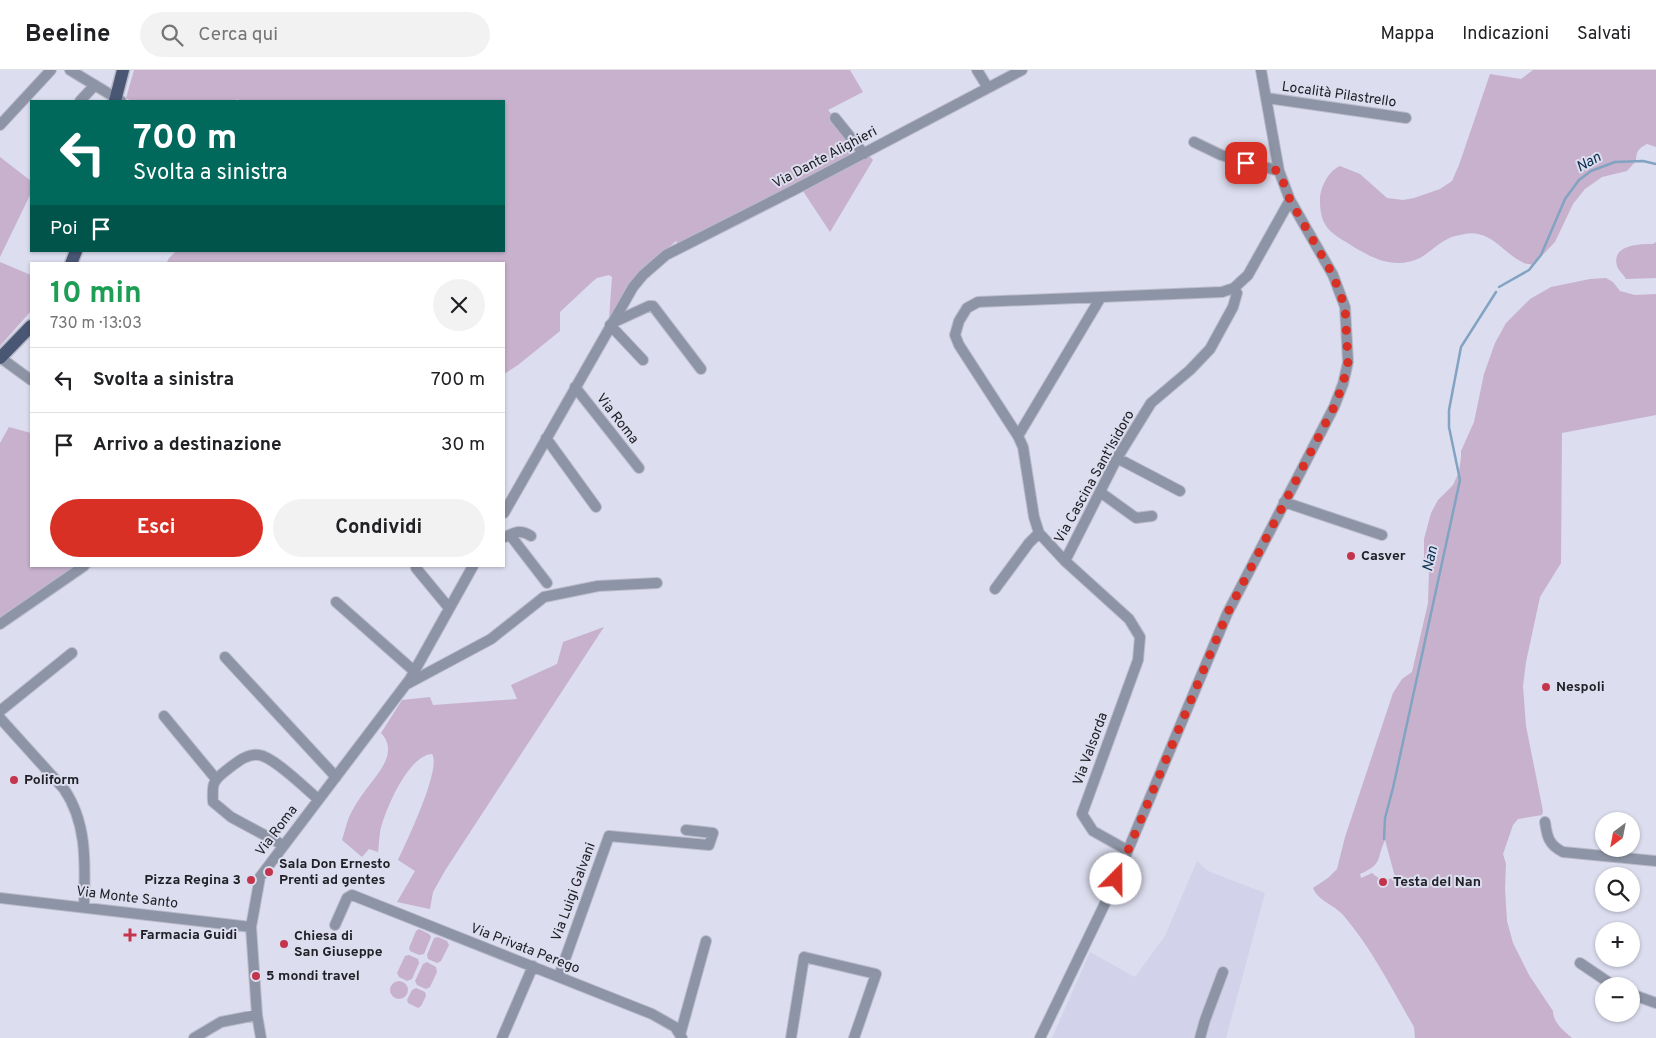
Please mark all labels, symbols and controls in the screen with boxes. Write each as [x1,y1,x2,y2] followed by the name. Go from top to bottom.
[140,12,490,57] search box
[25,20,110,50] text: Beeline
[158,21,186,49] icon: search
[198,23,278,47] text: Cerca qui
[1381,23,1434,46] text: Mappa
[1462,23,1549,46] text: Indicazioni
[1577,23,1631,46] text: Salvati
[1281,79,1398,111] street label: Località Pilastrello
[133,117,237,161] text: 700 m
[50,120,115,185] icon: left
[770,123,880,193] street label: Via Dante Alighieri
[1225,142,1267,184] pin
[1573,148,1605,178] water label: Nan
[1232,149,1260,177] icon: arrive
[133,160,288,187] text: Svolta a sinistra
[87,215,115,243] icon: arrive
[50,217,77,241] text: Poi
[50,276,142,313] text: 10 min
[433,279,485,331] button: close
[50,314,142,334] text: 730 m · 13:03
[50,366,78,394] icon: left
[93,368,234,392] text: Svolta a sinistra
[431,368,485,392] text: 700 m
[592,390,642,448] street label: Via Roma
[1051,407,1139,547] street label: Via Cascina Sant'Isidoro
[50,431,78,459] icon: arrive
[93,433,282,457] text: Arrivo a destinazione
[441,433,485,457] text: 30 m
[50,499,263,557] button: Esci
[273,499,485,557] button: Condividi
[1419,544,1443,574] water label: Nan
[1361,548,1406,565] place label: Casver
[1345,550,1357,562] marker: Casver
[1556,679,1605,696] place label: Nespoli
[1540,681,1552,693] marker: Nespoli
[1070,710,1112,788] street label: Via Valsorda
[24,772,79,789] place label: Poliform
[8,774,20,786] marker: Poliform
[252,802,302,860] street label: Via Roma
[1595,812,1640,858] north arrow
[1595,812,1640,1022] map controls
[548,840,600,944] street label: Via Luigi Galvani
[1089,852,1141,904] position arrow
[279,856,391,889] place label: Sala Don Ernesto Prenti ad gentes
[263,866,275,878] marker: Sala Don Ernesto Prenti ad gentes
[1595,867,1640,912] button: search
[144,872,241,889] place label: Pizza Regina 3
[245,874,257,886] marker: Pizza Regina 3
[1393,874,1481,891] place label: Testa del Nan
[1377,876,1389,888] marker: Testa del Nan
[75,883,179,913] street label: Via Monte Santo
[468,920,582,978] street label: Via Privata Perego
[1595,922,1640,967] button: +
[140,927,237,944] place label: Farmacia Guidi
[294,928,383,961] place label: Chiesa di San Giuseppe
[124,929,136,941] marker: Farmacia Guidi
[278,938,290,950] marker: Chiesa di San Giuseppe
[266,968,360,985] place label: 5 mondi travel
[250,970,262,982] marker: 5 mondi travel
[1595,977,1640,1022] button: −

